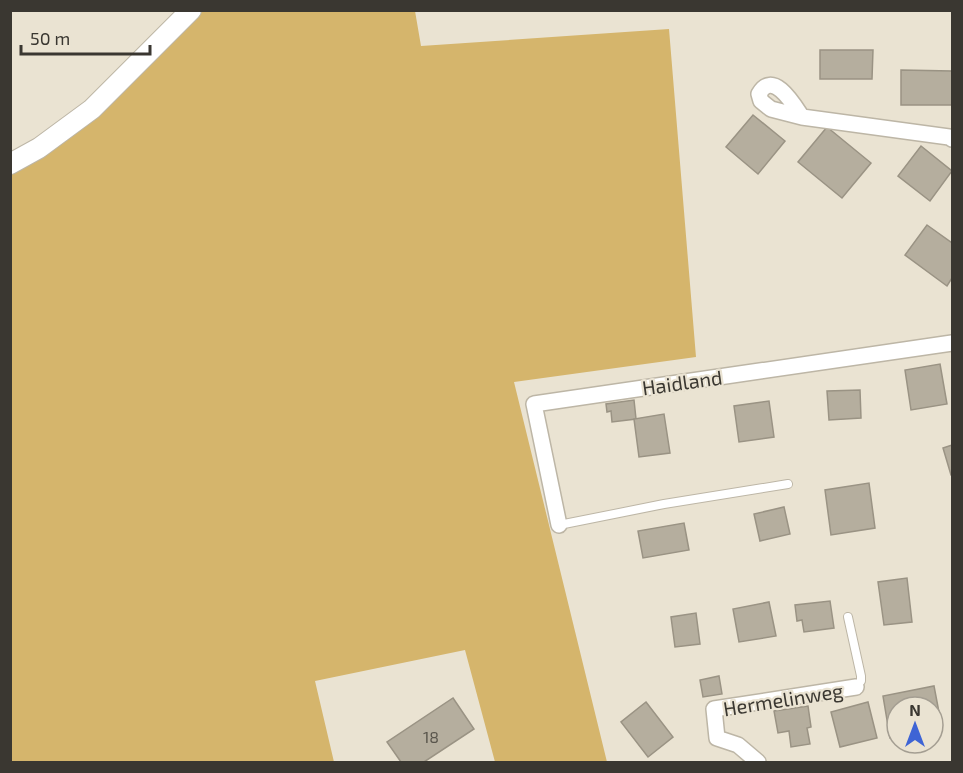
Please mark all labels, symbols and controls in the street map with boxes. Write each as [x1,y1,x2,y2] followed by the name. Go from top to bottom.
[21,18,150,56] scale bar
[30,27,70,49] text: 50 m
[640,364,724,400] street label: Haidland
[721,678,845,720] street label: Hermelinweg
[885,695,945,755] north arrow
[909,700,921,719] text: N
[423,727,439,746] house number: 18

